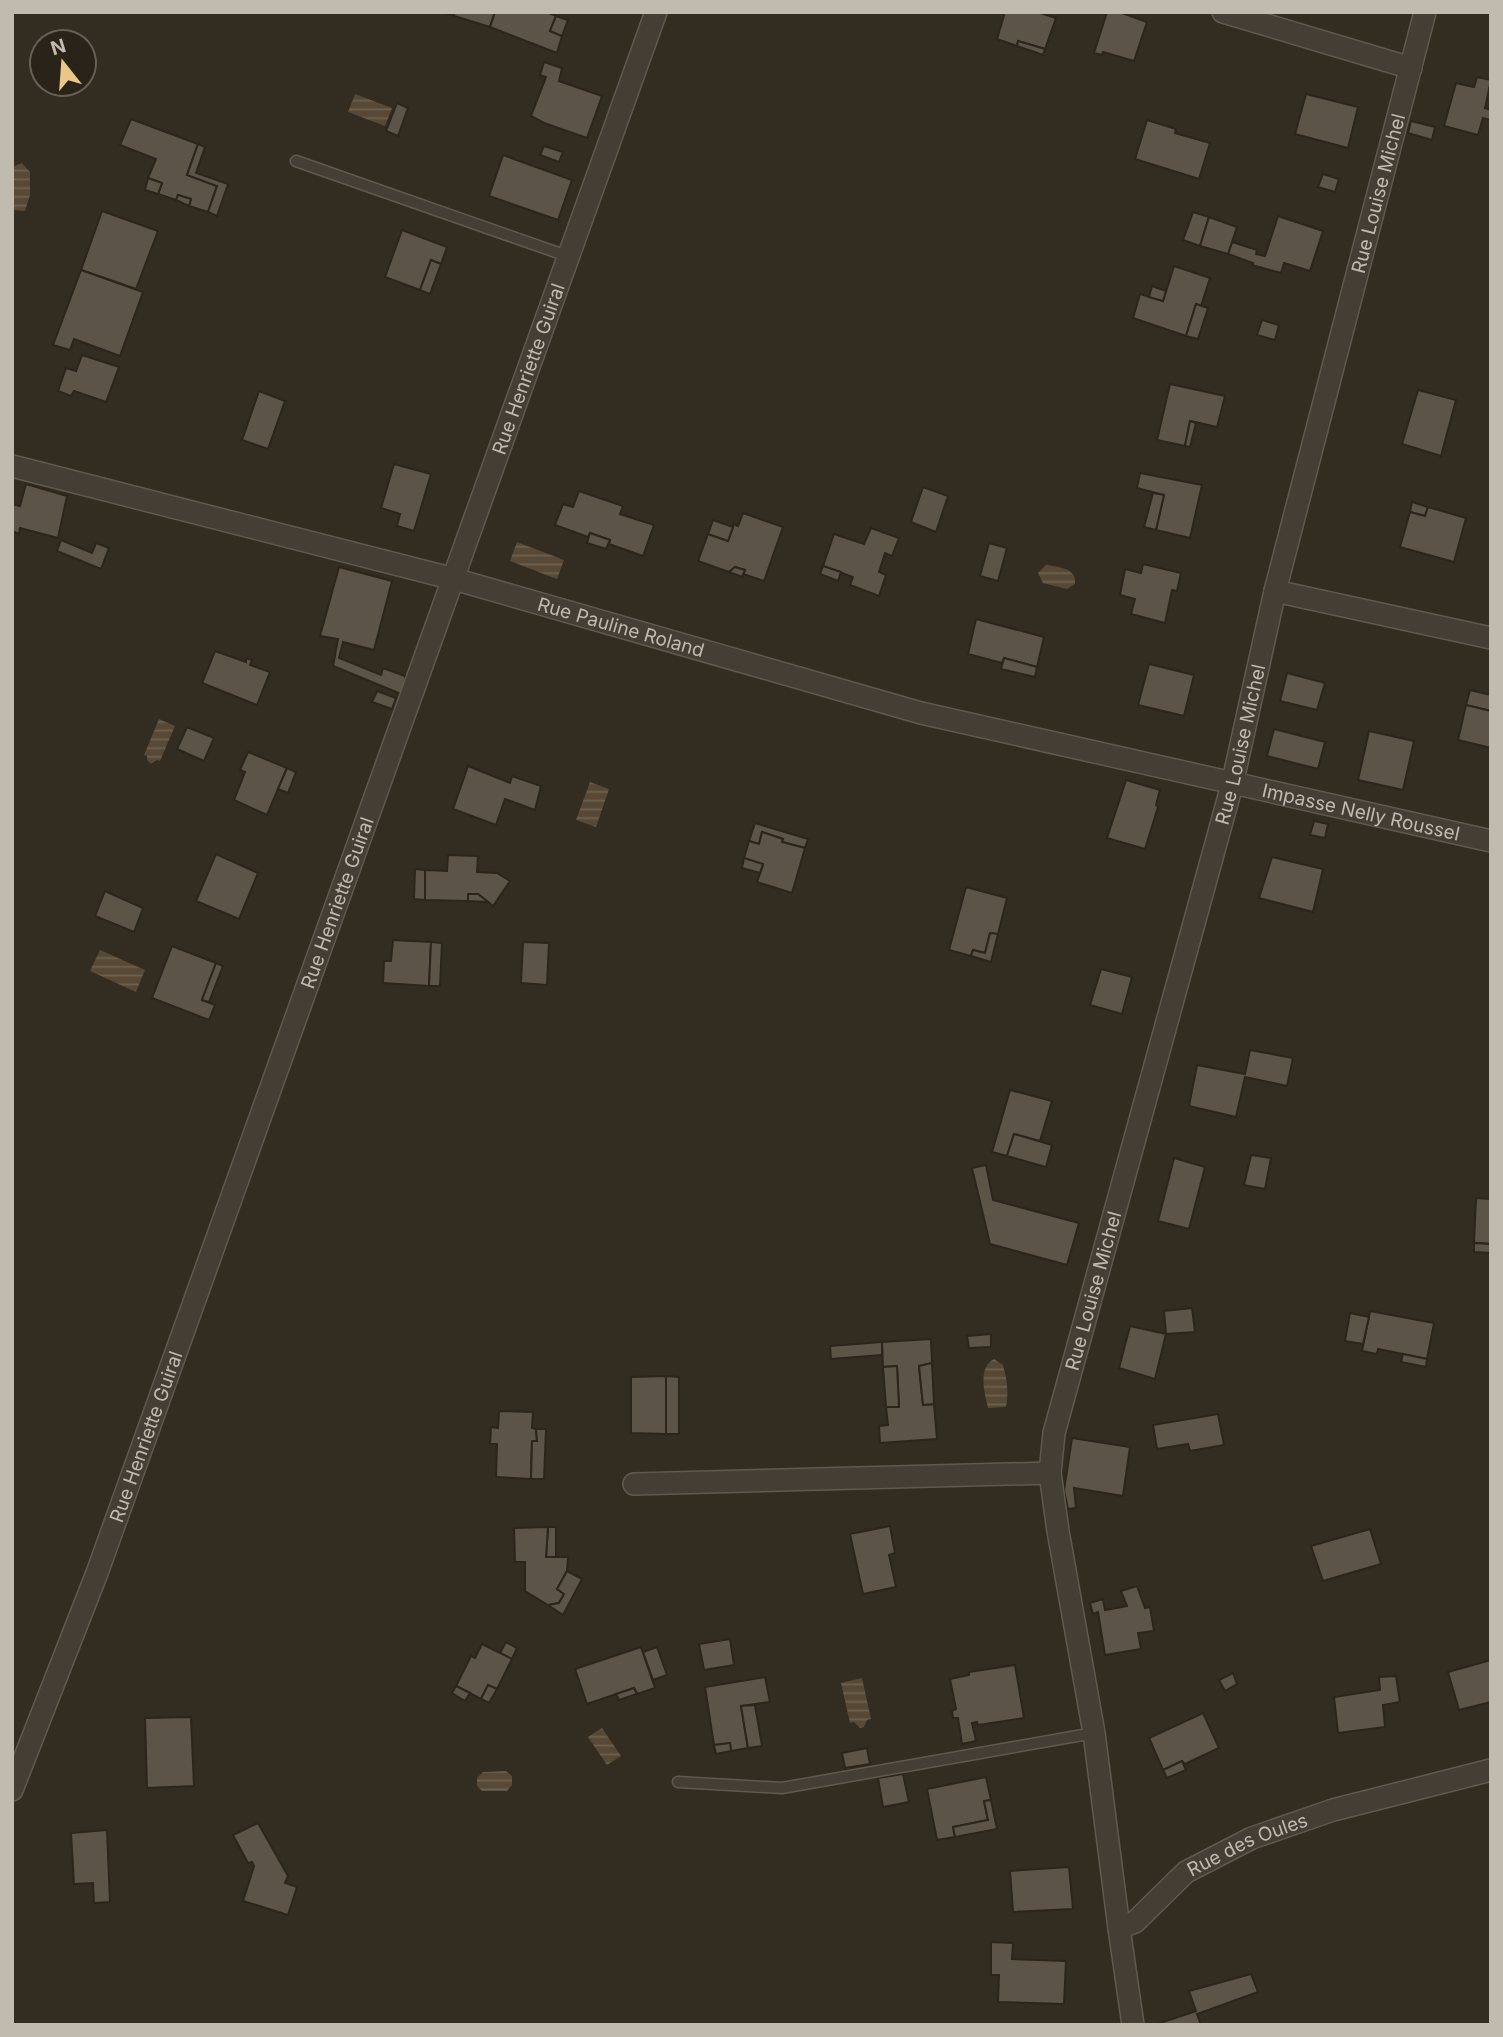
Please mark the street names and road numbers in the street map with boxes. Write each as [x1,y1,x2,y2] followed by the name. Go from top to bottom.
[1347,111,1410,276] street label: Rue Louise Michel
[487,280,570,458] street label: Rue Henriette Guiral
[535,593,707,662] street label: Rue Pauline Roland
[1211,662,1270,827] street label: Rue Louise Michel
[1260,779,1462,846] street label: Impasse Nelly Roussel
[296,814,379,992] street label: Rue Henriette Guiral
[1061,1209,1126,1373] street label: Rue Louise Michel
[105,1348,188,1525] street label: Rue Henriette Guiral
[1183,1809,1311,1881] street label: Rue des Oules

